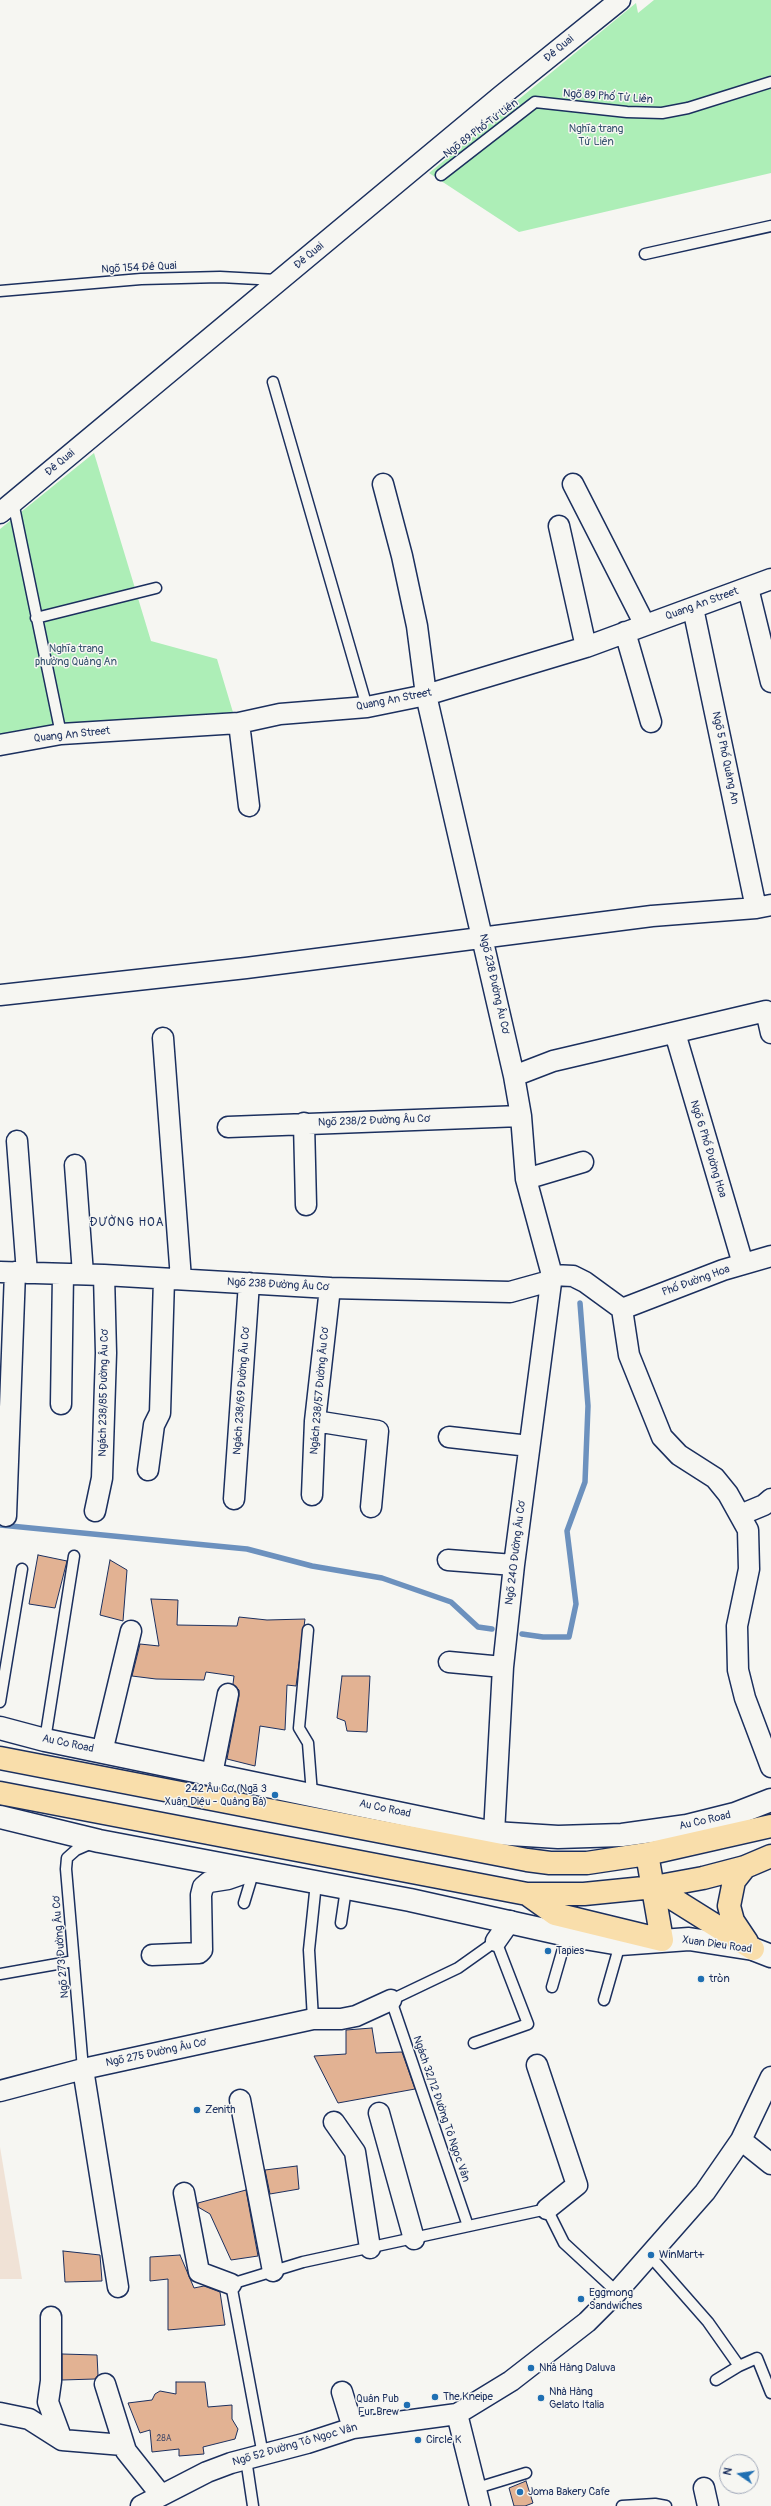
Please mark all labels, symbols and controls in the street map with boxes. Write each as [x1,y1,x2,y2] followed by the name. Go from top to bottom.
[541,33,577,65] street label: Đê Quai
[563,87,653,107] street label: Ngõ 89 Phố Tử Liên
[441,97,521,161] street label: Ngõ 89 Phố Tứ Liên
[569,122,623,148] park label: Nghĩa trang Tứ Liên
[291,240,327,272] street label: Đê Quai
[101,259,177,277] street label: Ngõ 154 Đê Quai
[42,447,78,479] street label: Đê Quai
[664,585,740,623] street label: Quang An Street
[35,642,117,668] park label: Nghĩa trang phường Quảng An
[355,686,433,714] street label: Quang An Street
[709,710,741,806] street label: Ngõ 5 Phố Quảng An
[33,724,111,746] street label: Quang An Street
[476,933,512,1035] street label: Ngõ 238 Đường Âu Cơ
[687,1099,729,1199] street label: Ngõ 6 Phố Đường Hoa
[318,1112,430,1130] street label: Ngõ 238/2 Đường Âu Cơ
[89,1216,165,1230] district label: ĐƯỜNG HOA
[660,1263,732,1299] street label: Phố Đường Hoa
[227,1276,329,1294] street label: Ngõ 238 Đường Âu Cơ
[231,1327,253,1455] street label: Ngách 238/69 Đường Âu Cơ
[308,1327,332,1455] street label: Ngách 238/57 Đường Âu Cơ
[96,1329,112,1457] street label: Ngách 238/85 Đường Âu Cơ
[503,1500,529,1606] street label: Ngõ 240 Đường Âu Cơ
[41,1732,95,1756] street label: Au Co Road
[165,1782,267,1808] place label: 242 Âu Cơ (Ngã 3 Xuân Diệu - Quảng Bá)
[270,1790,280,1800] marker: 242 Âu Cơ (Ngã 3 Xuân Diệu - Quảng Bá)
[358,1797,412,1821] street label: Au Co Road
[678,1809,732,1833] street label: Au Co Road
[50,1895,72,1999] street label: Ngõ 273 Đường Âu Cơ
[681,1934,753,1956] street label: Xuan Dieu Road
[556,1944,584,1958] place label: Tapies
[543,1946,553,1956] marker: Tapies
[709,1972,730,1986] place label: tròn
[696,1974,706,1984] marker: tròn
[410,2034,472,2184] street label: Ngách 32/12 Đường Tô Ngọc Vân
[104,2036,208,2070] street label: Ngõ 275 Đường Âu Cơ
[205,2103,235,2117] place label: Zenith
[192,2105,202,2115] marker: Zenith
[659,2248,704,2262] place label: WinMart+
[646,2250,656,2260] marker: WinMart+
[589,2286,642,2312] place label: Eggmong Sandwiches
[576,2294,586,2304] marker: Eggmong Sandwiches
[539,2361,615,2375] place label: Nhà Hàng Daluva
[526,2363,536,2373] marker: Nhà Hàng Daluva
[549,2385,604,2411] place label: Nhà Hàng Gelato Italia
[443,2390,493,2404] place label: The Kneipe
[356,2392,399,2418] place label: Quán Pub Fur Brew
[430,2392,440,2402] marker: The Kneipe
[536,2393,546,2403] marker: Nhà Hàng Gelato Italia
[402,2400,412,2410] marker: Quán Pub Fur Brew
[231,2421,359,2469] street label: Ngõ 52 Đường Tô Ngọc Vân
[426,2433,461,2447] place label: Circle K
[156,2434,172,2444] house number: 28A
[413,2435,423,2445] marker: Circle K
[719,2454,759,2494] north arrow
[721,2466,735,2476] text: N
[528,2485,610,2499] place label: Joma Bakery Cafe
[515,2487,525,2497] marker: Joma Bakery Cafe

